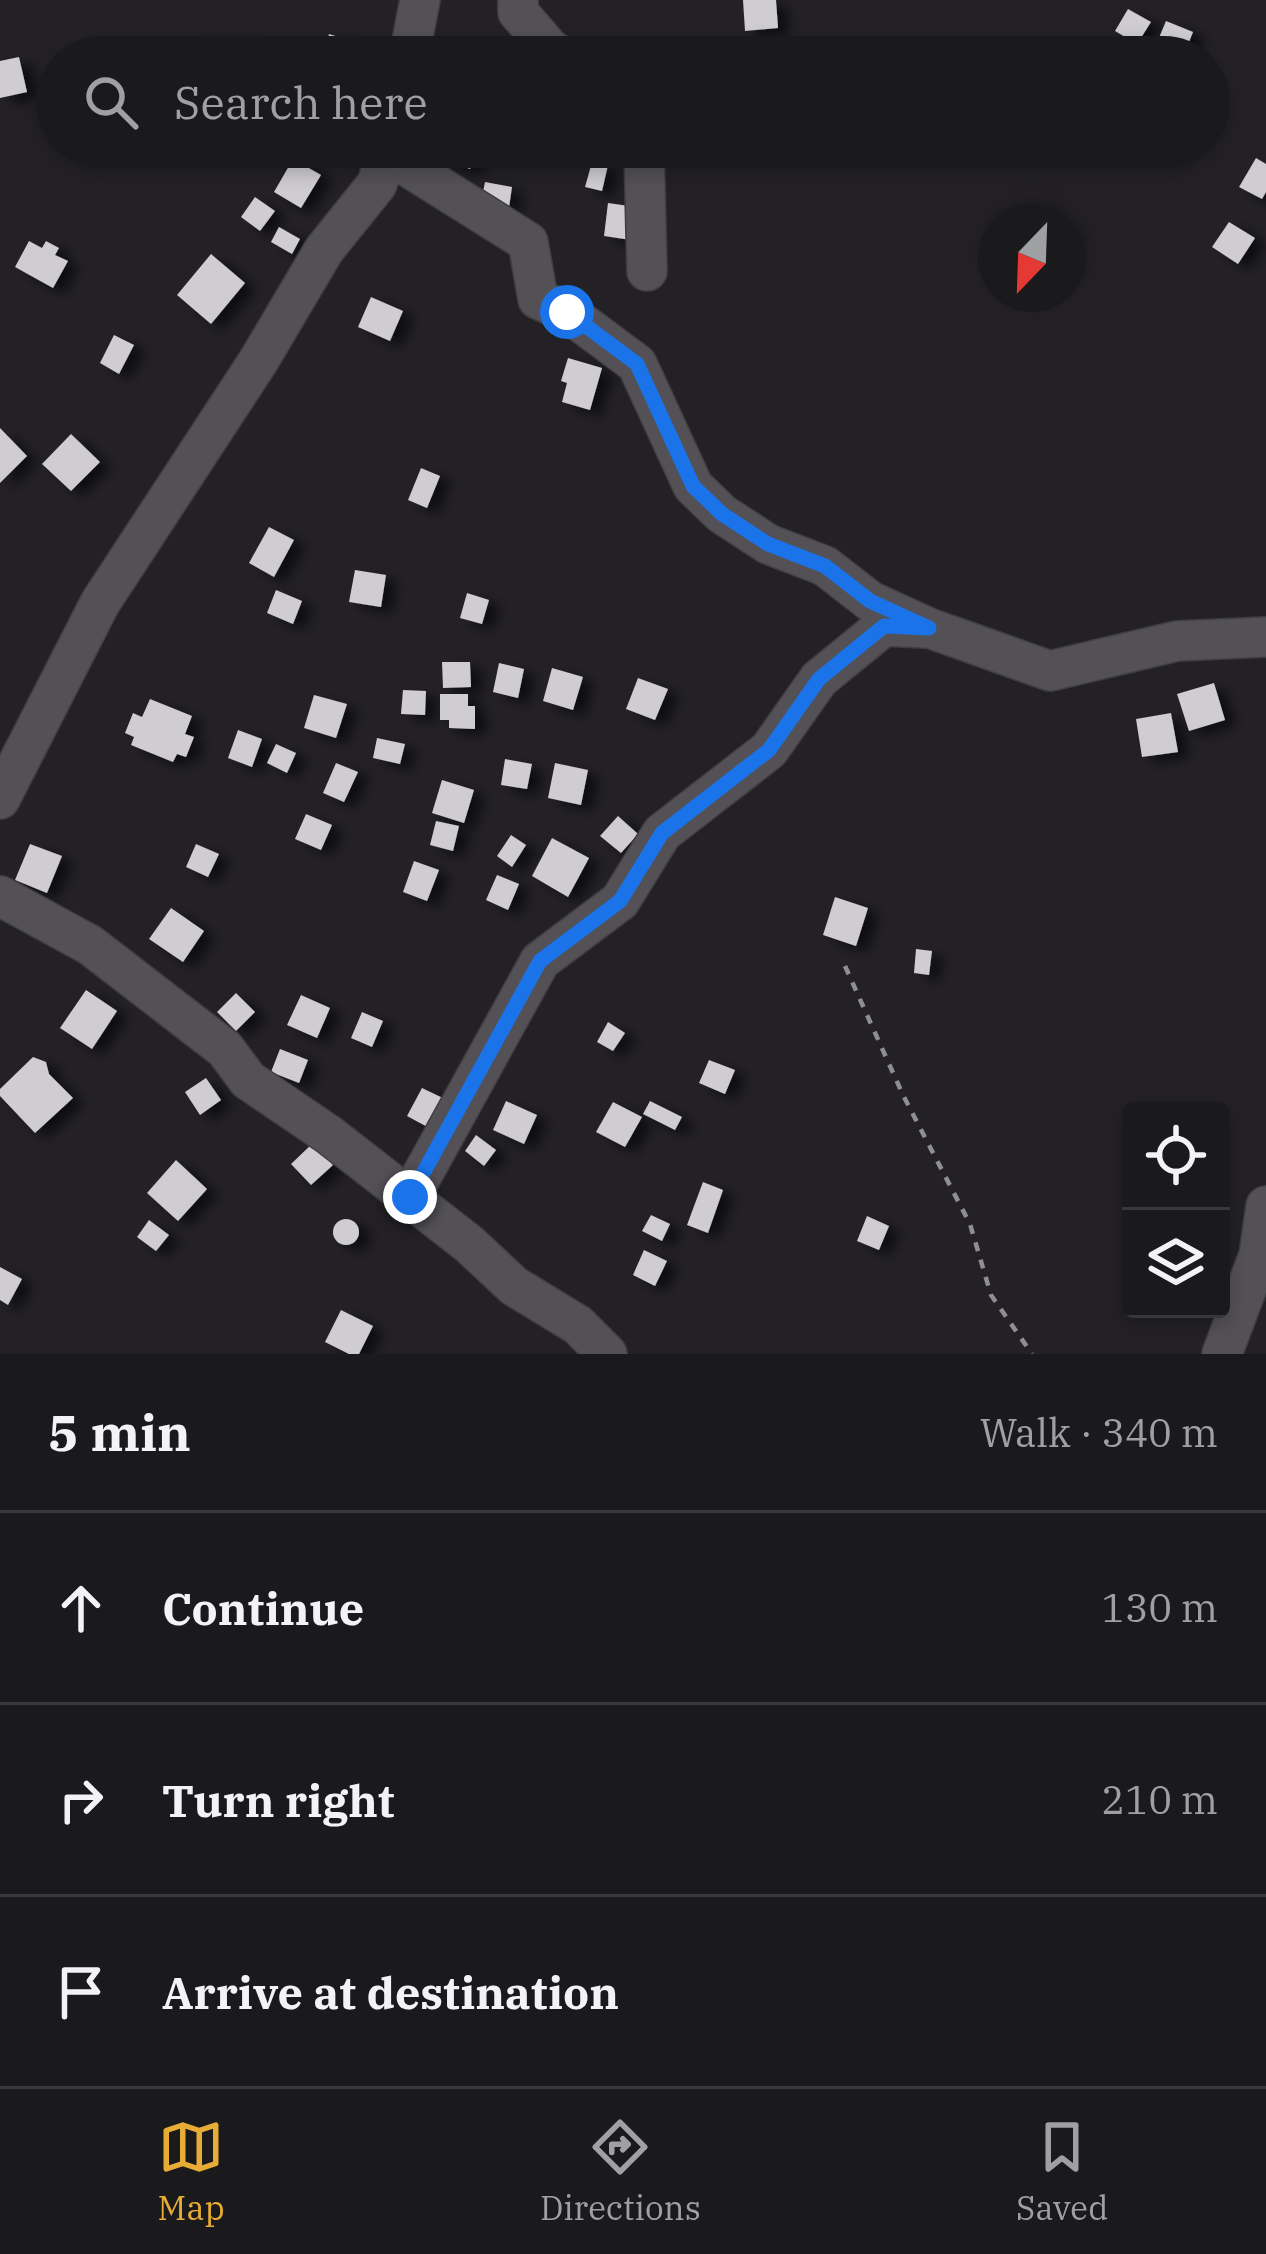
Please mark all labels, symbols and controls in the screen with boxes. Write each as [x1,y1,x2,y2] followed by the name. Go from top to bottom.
[36,36,1230,168] search box
[78,69,144,135] icon: search
[174,73,428,131] text: Search here
[978,204,1086,312] north arrow
[540,285,594,339] route start
[1122,1102,1230,1318] map controls
[1122,1102,1230,1210] button: locate
[383,1170,437,1224] route end
[1122,1210,1230,1318] button: layers
[48,1399,191,1465] text: 5 min
[980,1407,1218,1458] text: Walk · 340 m
[48,1575,114,1641] icon: ahead
[162,1579,364,1637] text: Continue
[1102,1582,1218,1633] text: 130 m
[48,1767,114,1833] icon: right
[162,1771,394,1829] text: Turn right
[1102,1774,1218,1825] text: 210 m
[48,1959,114,2025] icon: arrive
[162,1963,619,2021] text: Arrive at destination
[158,2114,225,2229] tab: Map
[540,2114,701,2229] tab: Directions
[1016,2114,1108,2229] tab: Saved

